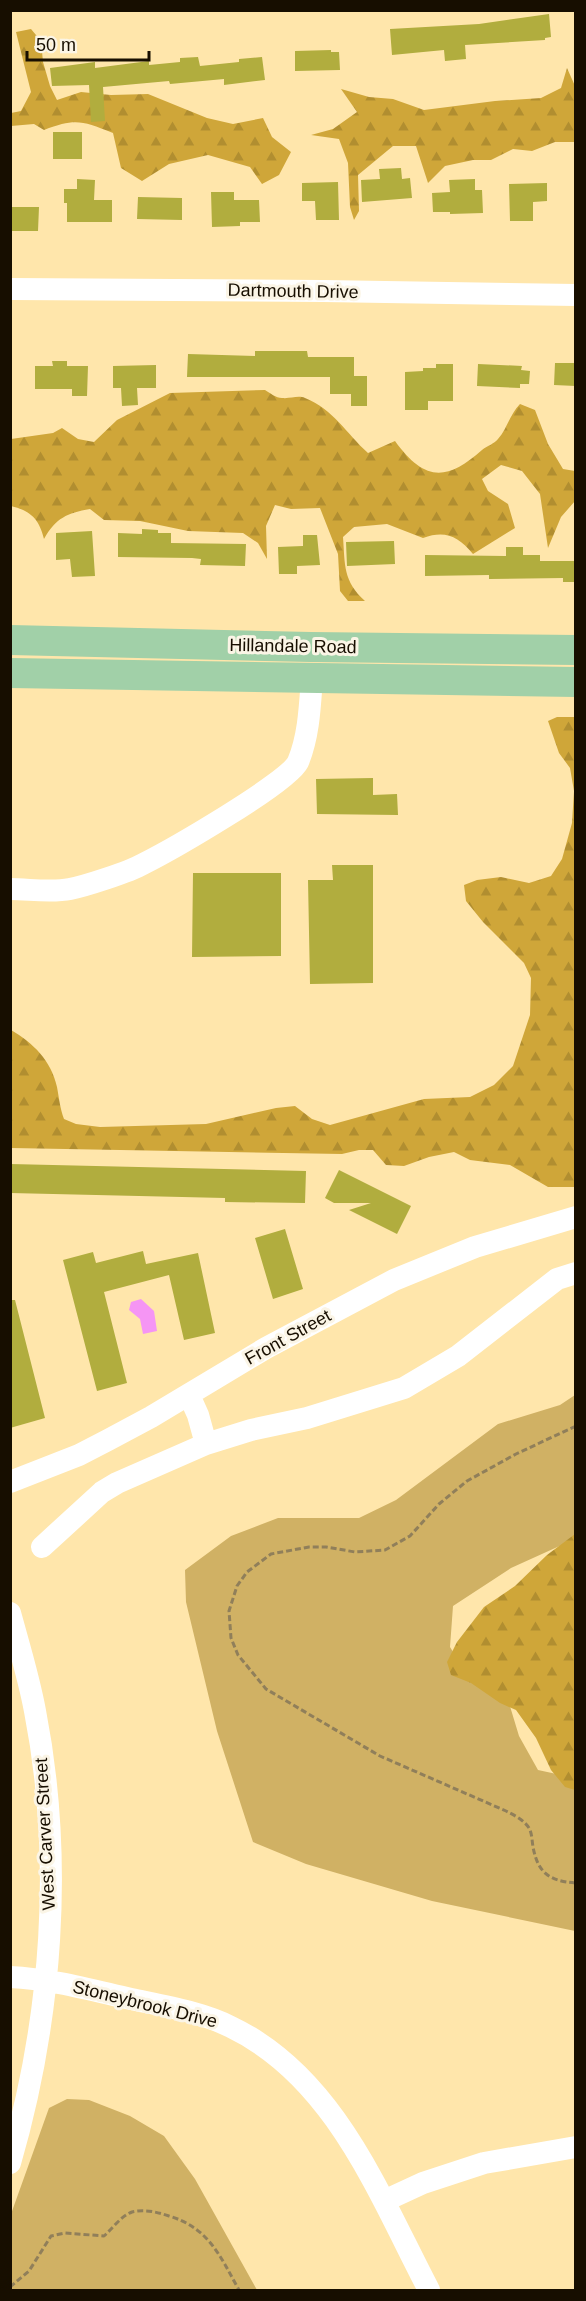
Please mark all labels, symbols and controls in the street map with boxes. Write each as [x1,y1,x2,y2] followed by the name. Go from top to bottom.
[27,24,148,62] scale bar
[36,35,76,55] text: 50 m
[227,280,359,302] street label: Dartmouth Drive
[229,635,357,657] street label: Hillandale Road
[242,1305,334,1369] street label: Front Street
[31,1757,59,1911] street label: West Carver Street
[71,1976,219,2032] street label: Stoneybrook Drive

